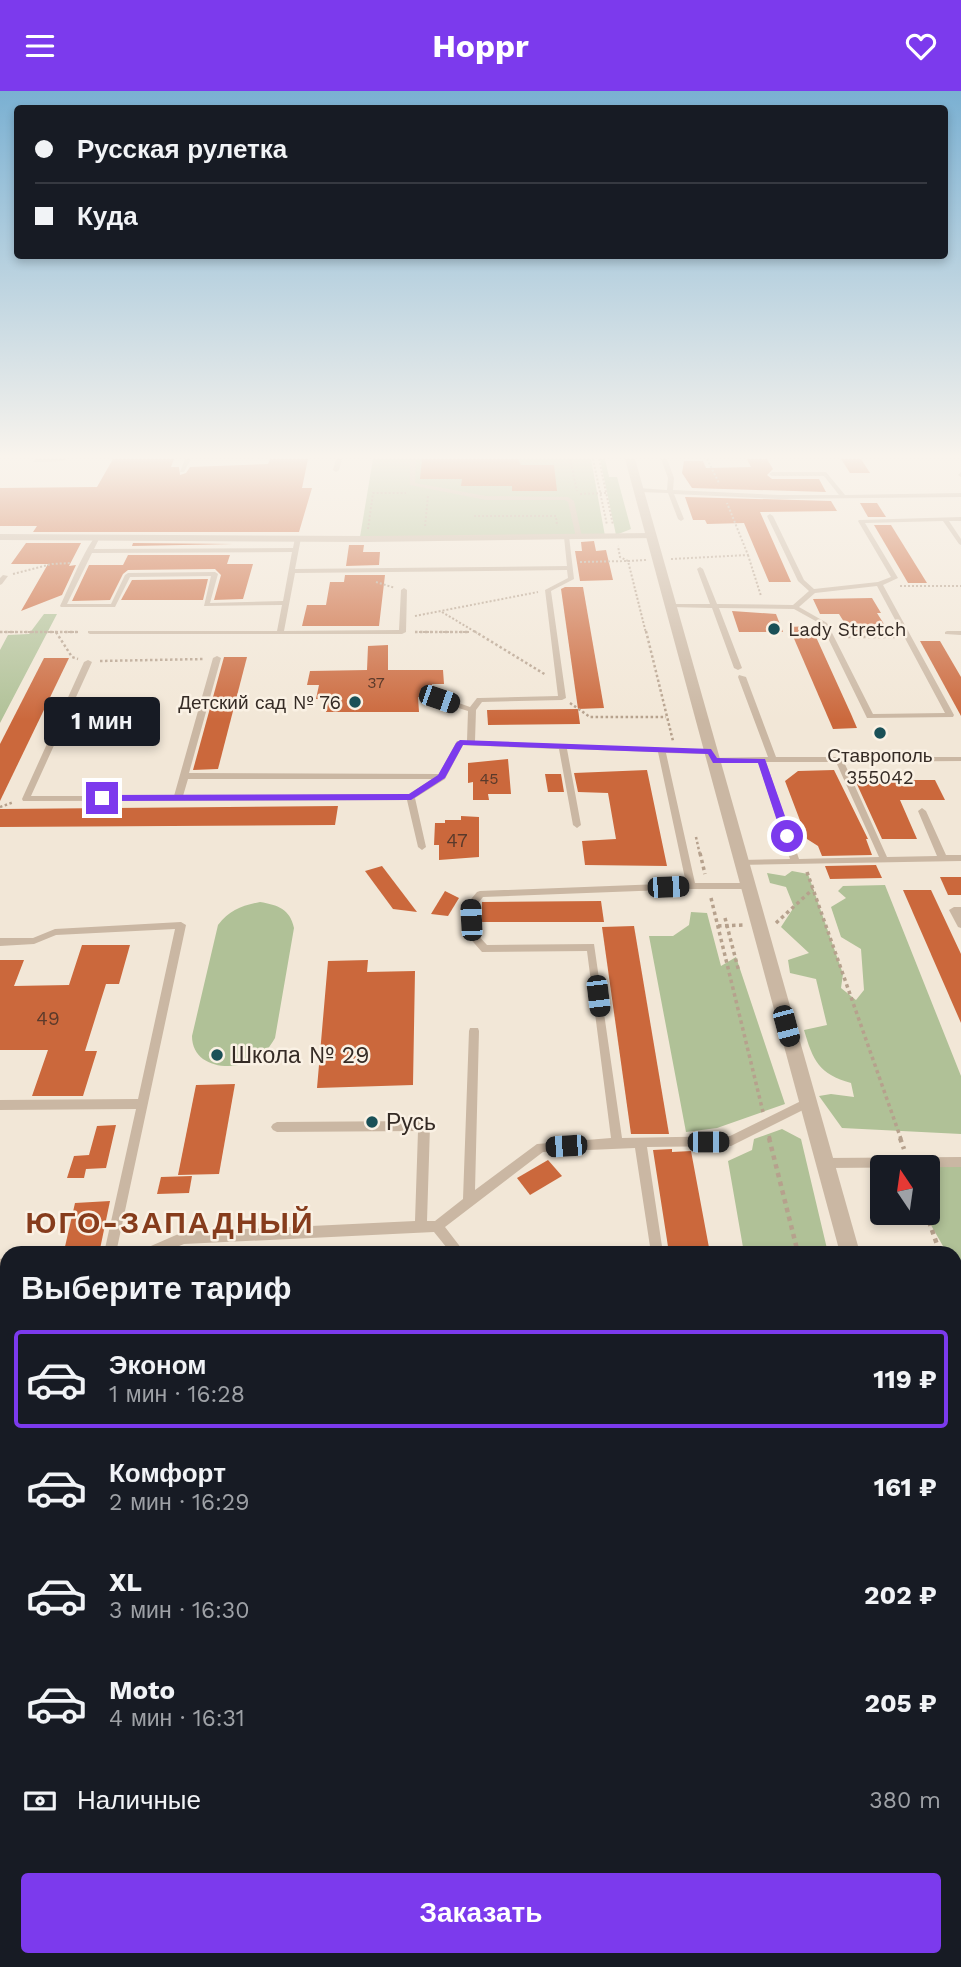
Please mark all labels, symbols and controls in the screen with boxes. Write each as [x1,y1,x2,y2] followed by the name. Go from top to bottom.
[21,27,59,65] icon: menu
[432,27,529,65] text: Hoppr
[902,27,940,65] icon: heart
[77,134,287,164] text: Русская рулетка
[77,201,138,231] text: Куда
[788,618,906,641] place label: Lady Stretch
[766,621,782,637] marker: Lady Stretch
[367,673,385,692] house number: 37
[416,682,463,716] car
[178,691,341,714] place label: Детский сад № 76
[347,694,363,710] marker: Детский сад № 76
[44,697,160,745] callout: 1 мин
[71,708,133,735] text: 1 мин
[872,725,888,741] marker: Ставрополь 355042
[827,744,933,789] place label: Ставрополь 355042
[479,769,499,788] house number: 45
[86,782,118,814] route end
[771,820,803,852] route start
[446,829,468,852] house number: 47
[647,876,690,898] car
[460,898,483,942] car
[586,974,611,1018] car
[771,1003,802,1049] car
[36,1007,60,1030] house number: 49
[231,1042,369,1069] place label: Школа № 29
[209,1047,225,1063] marker: Школа № 29
[386,1109,436,1136] place label: Русь
[364,1114,380,1130] marker: Русь
[688,1132,730,1153] car
[545,1134,588,1158] car
[870,1155,940,1225] north arrow
[870,1155,940,1225] map controls
[25,1205,315,1240] district label: ЮГО-ЗАПАДНЫЙ
[21,1269,292,1307] text: Выберите тариф
[25,1348,88,1411] icon: car
[109,1350,207,1380] text: Эконом
[873,1364,937,1394] text: 119 ₽
[109,1381,245,1408] text: 1 мин · 16:28
[25,1456,88,1519] icon: car
[109,1458,226,1488] text: Комфорт
[874,1472,937,1502] text: 161 ₽
[109,1489,249,1516] text: 2 мин · 16:29
[25,1564,88,1627] icon: car
[109,1567,142,1597] text: XL
[864,1580,937,1610] text: 202 ₽
[109,1597,250,1624] text: 3 мин · 16:30
[25,1672,88,1735] icon: car
[109,1675,175,1705] text: Moto
[864,1688,937,1718] text: 205 ₽
[109,1705,245,1732] text: 4 мин · 16:31
[21,1782,59,1820] icon: cash
[77,1785,201,1815] text: Наличные
[869,1787,941,1814] text: 380 m
[21,1873,941,1953] button: Заказать

